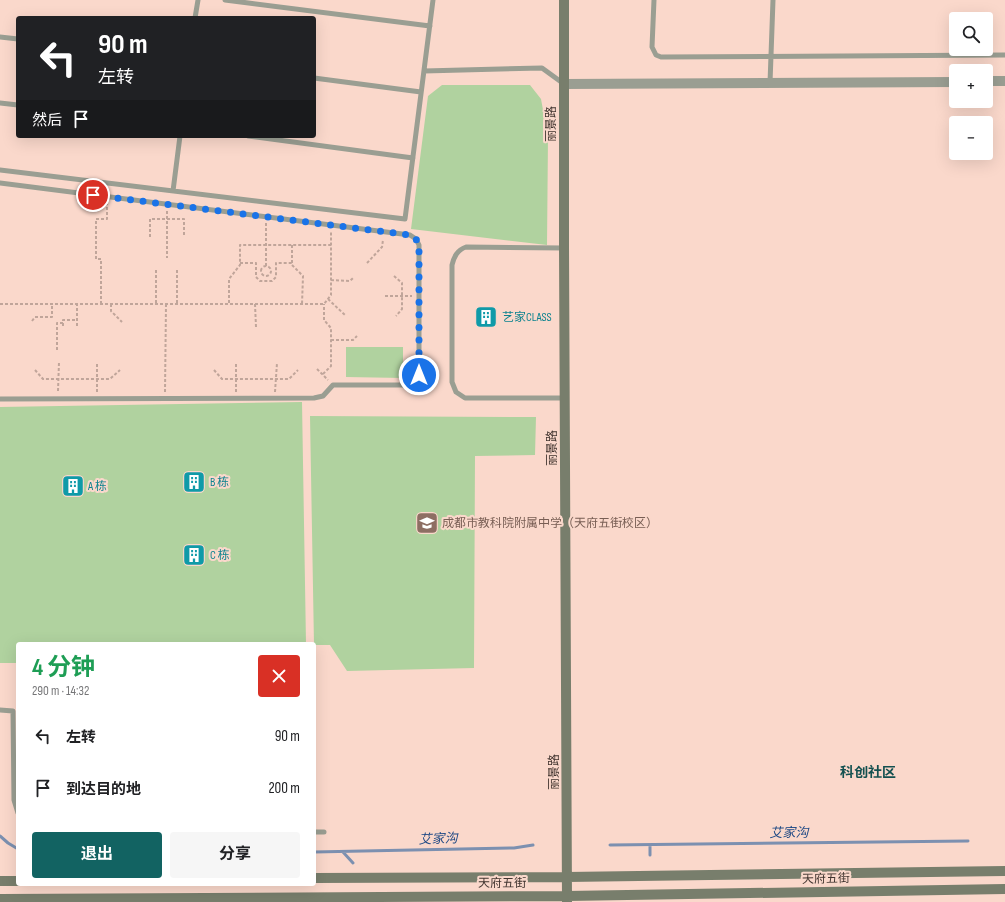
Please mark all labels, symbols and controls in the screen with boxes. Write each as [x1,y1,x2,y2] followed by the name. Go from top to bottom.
[949,12,993,160] map controls
[949,12,993,56] button: search
[98,28,148,61] text: 90 m
[32,32,84,84] icon: left
[949,64,993,108] button: +
[98,67,134,88] text: 左转
[544,106,559,142] street label: 丽景路
[70,108,92,130] icon: arrive
[32,111,62,130] text: 然后
[949,116,993,160] button: −
[76,178,110,212] pin
[82,184,104,206] icon: arrive
[473,304,499,330] building icon: 艺家CLASS
[502,310,552,325] place label: 艺家CLASS
[398,354,440,396] position arrow
[545,430,560,466] street label: 丽景路
[181,469,207,495] building icon: B 栋
[60,473,86,499] building icon: A 栋
[210,475,229,490] place label: B 栋
[87,479,107,494] place label: A 栋
[414,510,440,536] school or university icon: 成都市教科院附属中学（天府五街校区）
[442,516,658,531] place label: 成都市教科院附属中学（天府五街校区）
[181,542,207,568] building icon: C 栋
[210,548,230,563] place label: C 栋
[32,653,95,682] text: 4 分钟
[258,655,300,697] button: close
[32,683,89,699] text: 290 m · 14:32
[32,725,54,747] icon: left
[275,727,300,746] text: 90 m
[66,728,96,747] text: 左转
[547,754,562,790] street label: 丽景路
[840,764,896,781] district label: 科创社区
[32,777,54,799] icon: arrive
[268,779,300,798] text: 200 m
[66,780,141,799] text: 到达目的地
[769,825,811,841] water label: 艾家沟
[418,830,460,848] water label: 艾家沟
[32,832,162,878] button: 退出
[170,832,300,878] button: 分享
[802,871,850,887] street label: 天府五街
[478,876,526,891] street label: 天府五街

